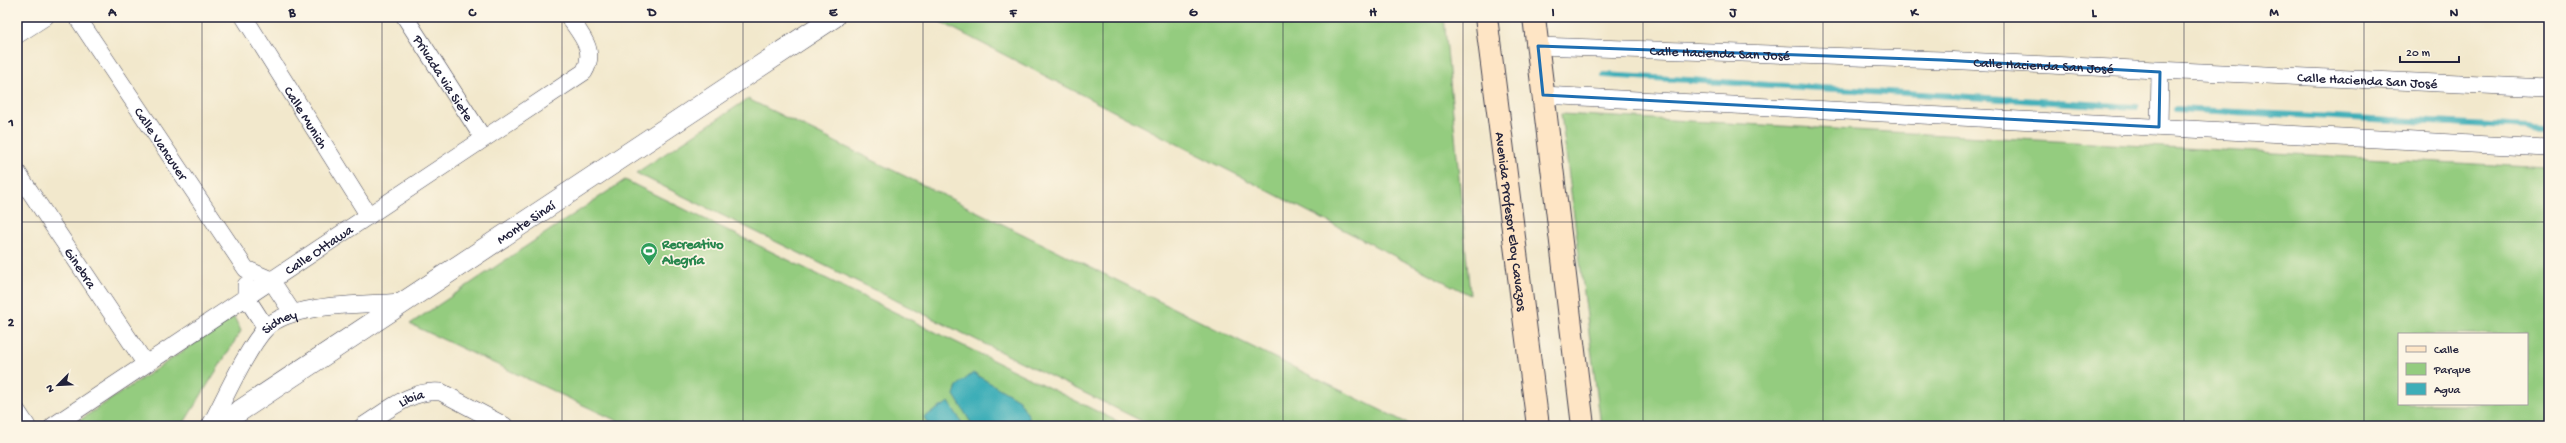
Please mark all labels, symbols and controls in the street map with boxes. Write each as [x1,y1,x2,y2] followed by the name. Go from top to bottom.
[107,6,117,21] text: A
[288,6,297,21] text: B
[467,6,477,21] text: C
[647,6,657,21] text: D
[829,6,838,21] text: E
[1009,6,1018,21] text: F
[1189,6,1198,21] text: G
[1369,6,1377,21] text: H
[1551,6,1555,21] text: I
[1729,6,1738,21] text: J
[1909,6,1919,21] text: K
[2092,6,2098,21] text: L
[2269,6,2279,21] text: M
[2450,6,2459,21] text: N
[407,32,476,126] street label: Privada via Siete
[2400,38,2459,64] scale bar
[1649,44,1791,66] street label: Calle Hacienda San José
[2406,47,2431,61] text: 20 m
[1973,55,2115,79] street label: Calle Hacienda San José
[2297,70,2438,94] street label: Calle Hacienda San José
[279,84,331,153] street label: Calle Munich
[129,105,191,185] street label: Calle Vancuver
[7,116,14,131] text: 1
[1490,131,1529,313] street label: Avenida Profesor Eloy Cavazos
[494,198,560,249] street label: Monte Sinaí
[282,222,358,280] street label: Calle Ottawa
[661,237,724,270] place label: Recreativo Alegría
[639,241,659,266] sports icon: Recreativo Alegría
[59,245,99,294] street label: Ginebra
[259,307,299,339] street label: Sidney
[8,316,15,331] text: 2
[2398,333,2528,405] legend
[2434,344,2459,358] text: Calle
[2433,364,2471,378] text: Parque
[38,365,78,405] north arrow
[44,383,58,394] text: N
[2434,384,2461,398] text: Agua
[396,387,427,412] street label: Libia

